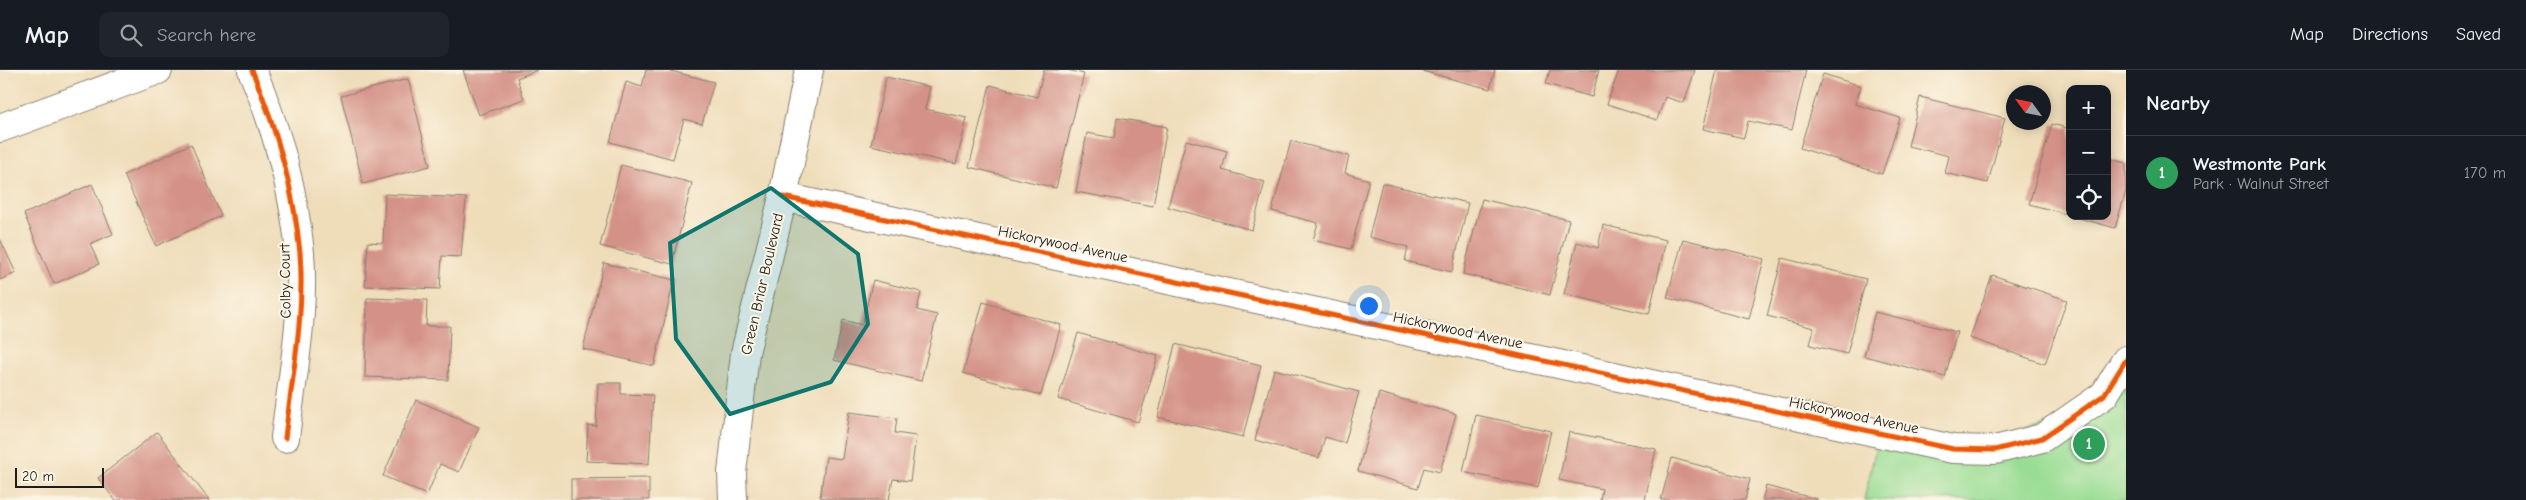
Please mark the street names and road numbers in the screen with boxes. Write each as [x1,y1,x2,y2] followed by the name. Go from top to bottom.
[737,211,787,357] street label: Green Briar Boulevard
[996,221,1130,267] street label: Hickorywood Avenue
[275,243,295,319] street label: Colby Court
[1391,307,1525,353] street label: Hickorywood Avenue
[1787,392,1921,438] street label: Hickorywood Avenue

